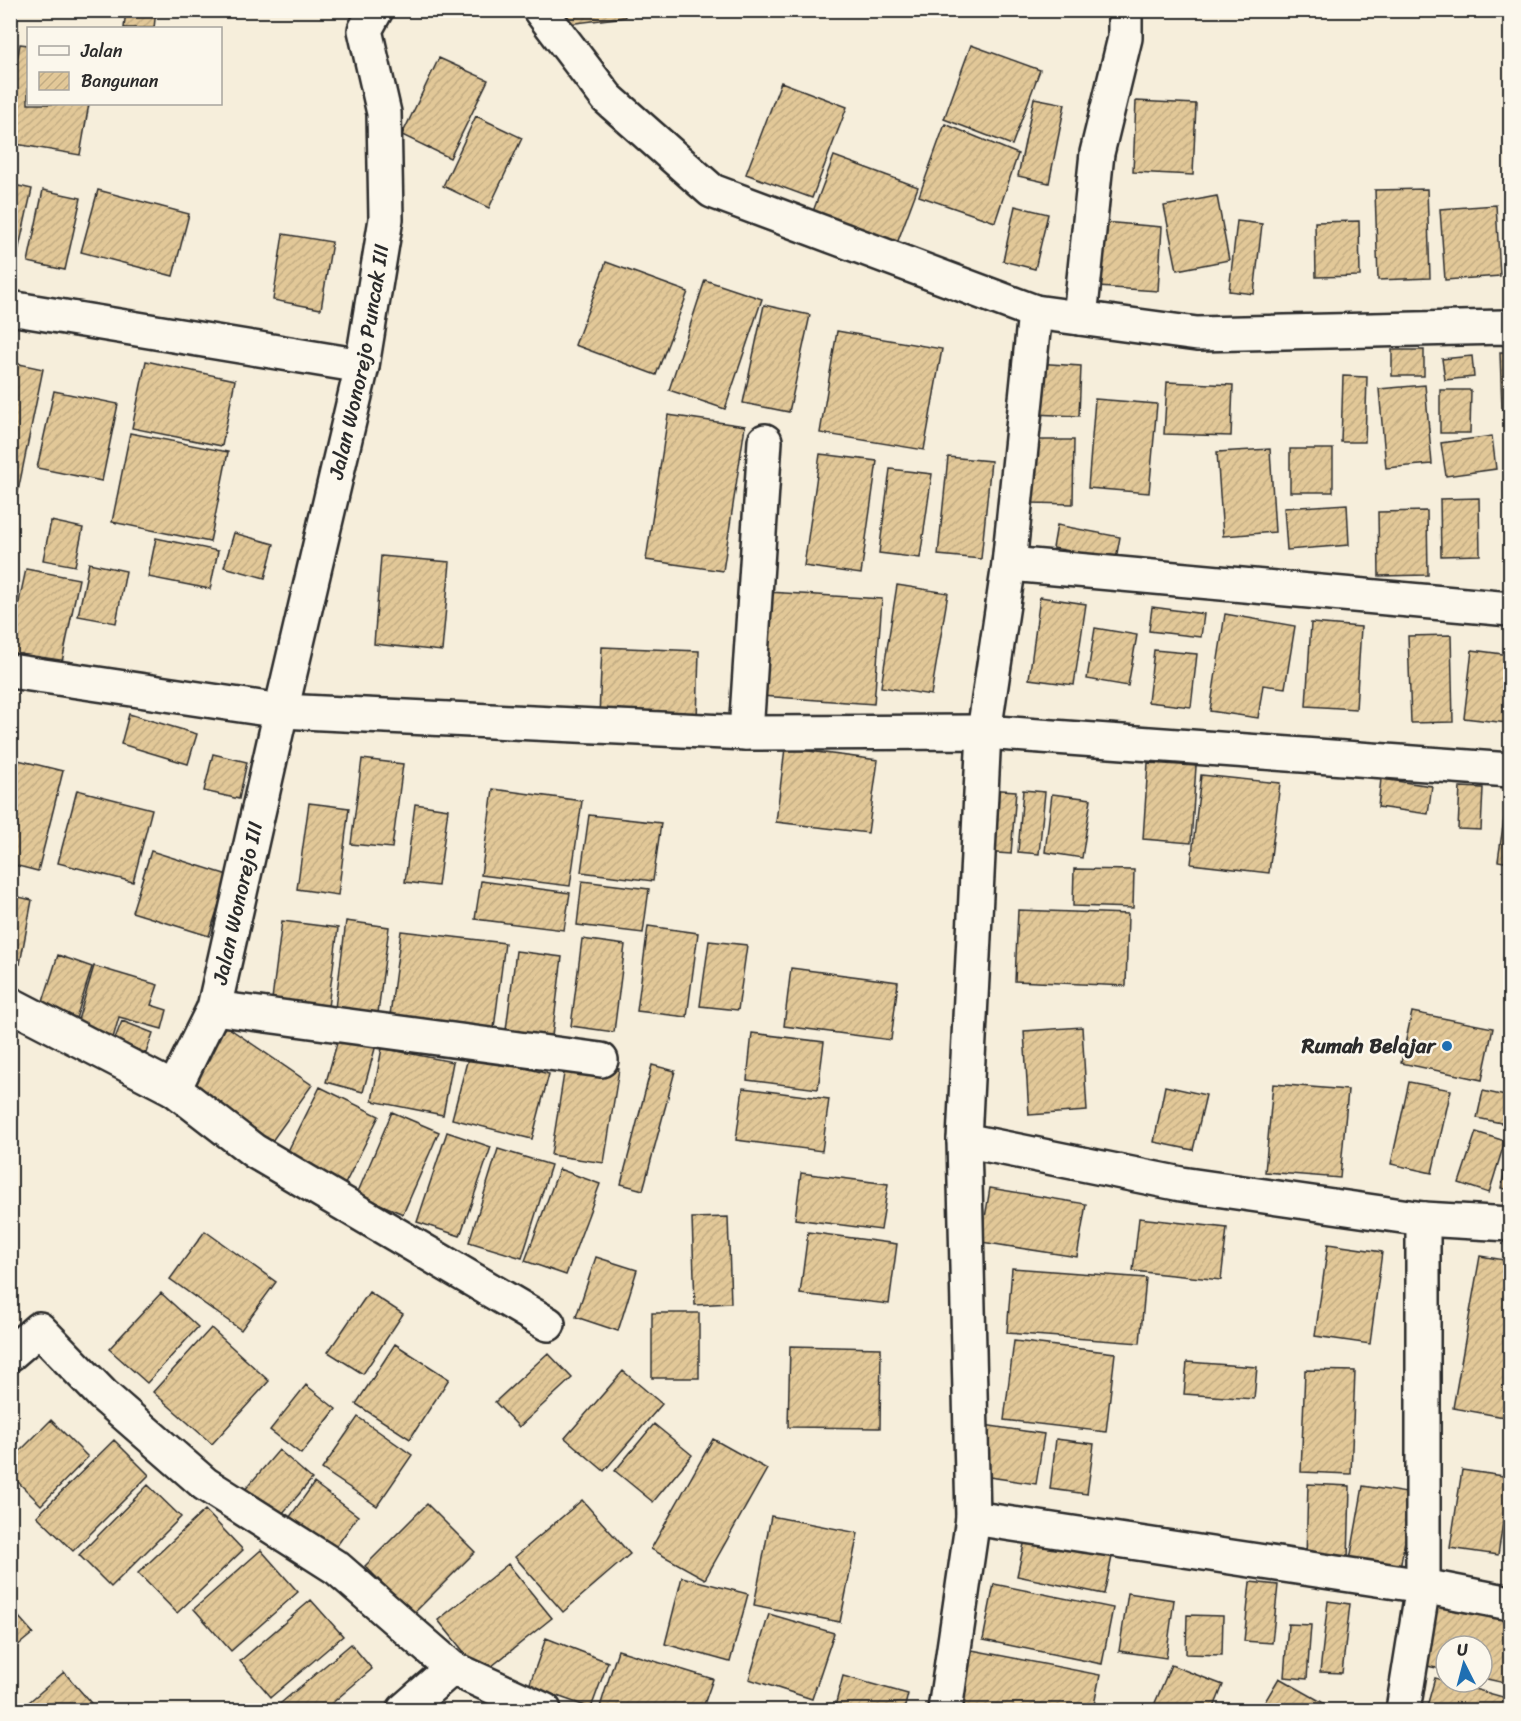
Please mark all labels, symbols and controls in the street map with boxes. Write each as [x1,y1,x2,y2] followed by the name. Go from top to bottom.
[27,27,222,105] legend
[80,35,123,67] text: Jalan
[81,65,159,97] text: Bangunan
[317,241,401,484] street label: Jalan Wonorejo Puncak III
[201,817,275,989] street label: Jalan Wonorejo III
[1301,1027,1437,1065] place label: Rumah Belajar
[1440,1039,1454,1053] marker: Rumah Belajar
[1434,1634,1494,1694] north arrow
[1456,1634,1471,1665] text: U

